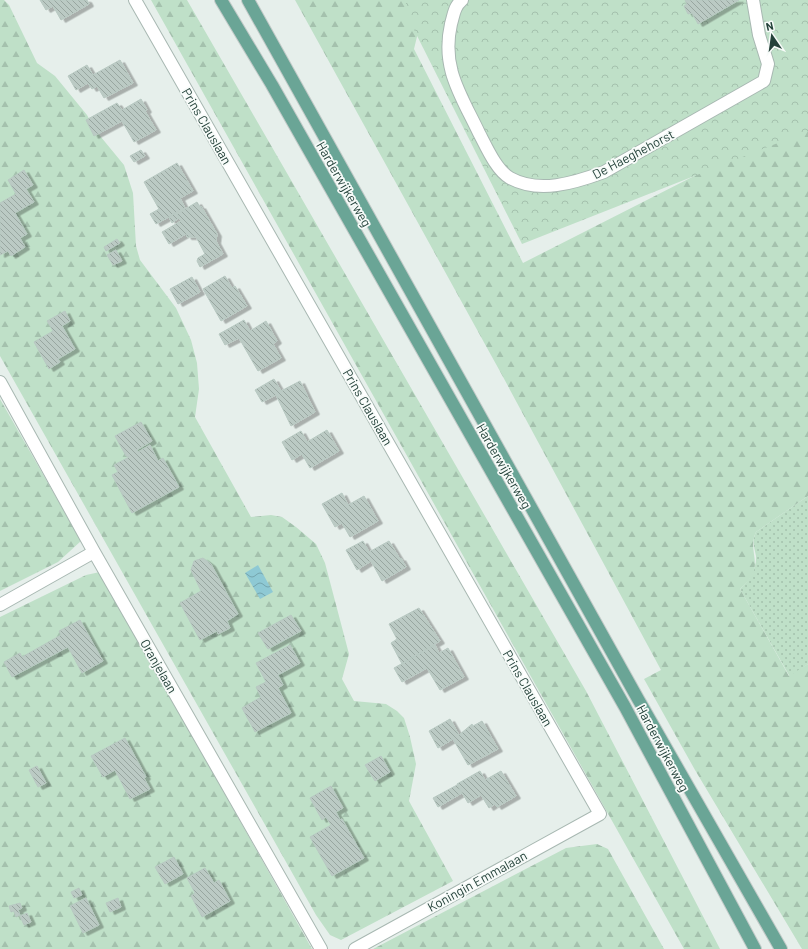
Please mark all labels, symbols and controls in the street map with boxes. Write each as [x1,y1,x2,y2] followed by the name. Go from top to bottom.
[752,16,792,56] north arrow
[765,19,775,33] text: N
[179,85,235,167] street label: Prins Clauslaan
[589,126,677,182] street label: De Haeghehorst
[313,138,375,230] street label: Harderwijkerweg
[340,366,396,448] street label: Prins Clauslaan
[473,420,535,512] street label: Harderwijkerweg
[137,636,181,696] street label: Oranjelaan
[500,647,556,729] street label: Prins Clauslaan
[633,702,693,794] street label: Harderwijkerweg
[424,847,530,915] street label: Koningin Emmalaan

